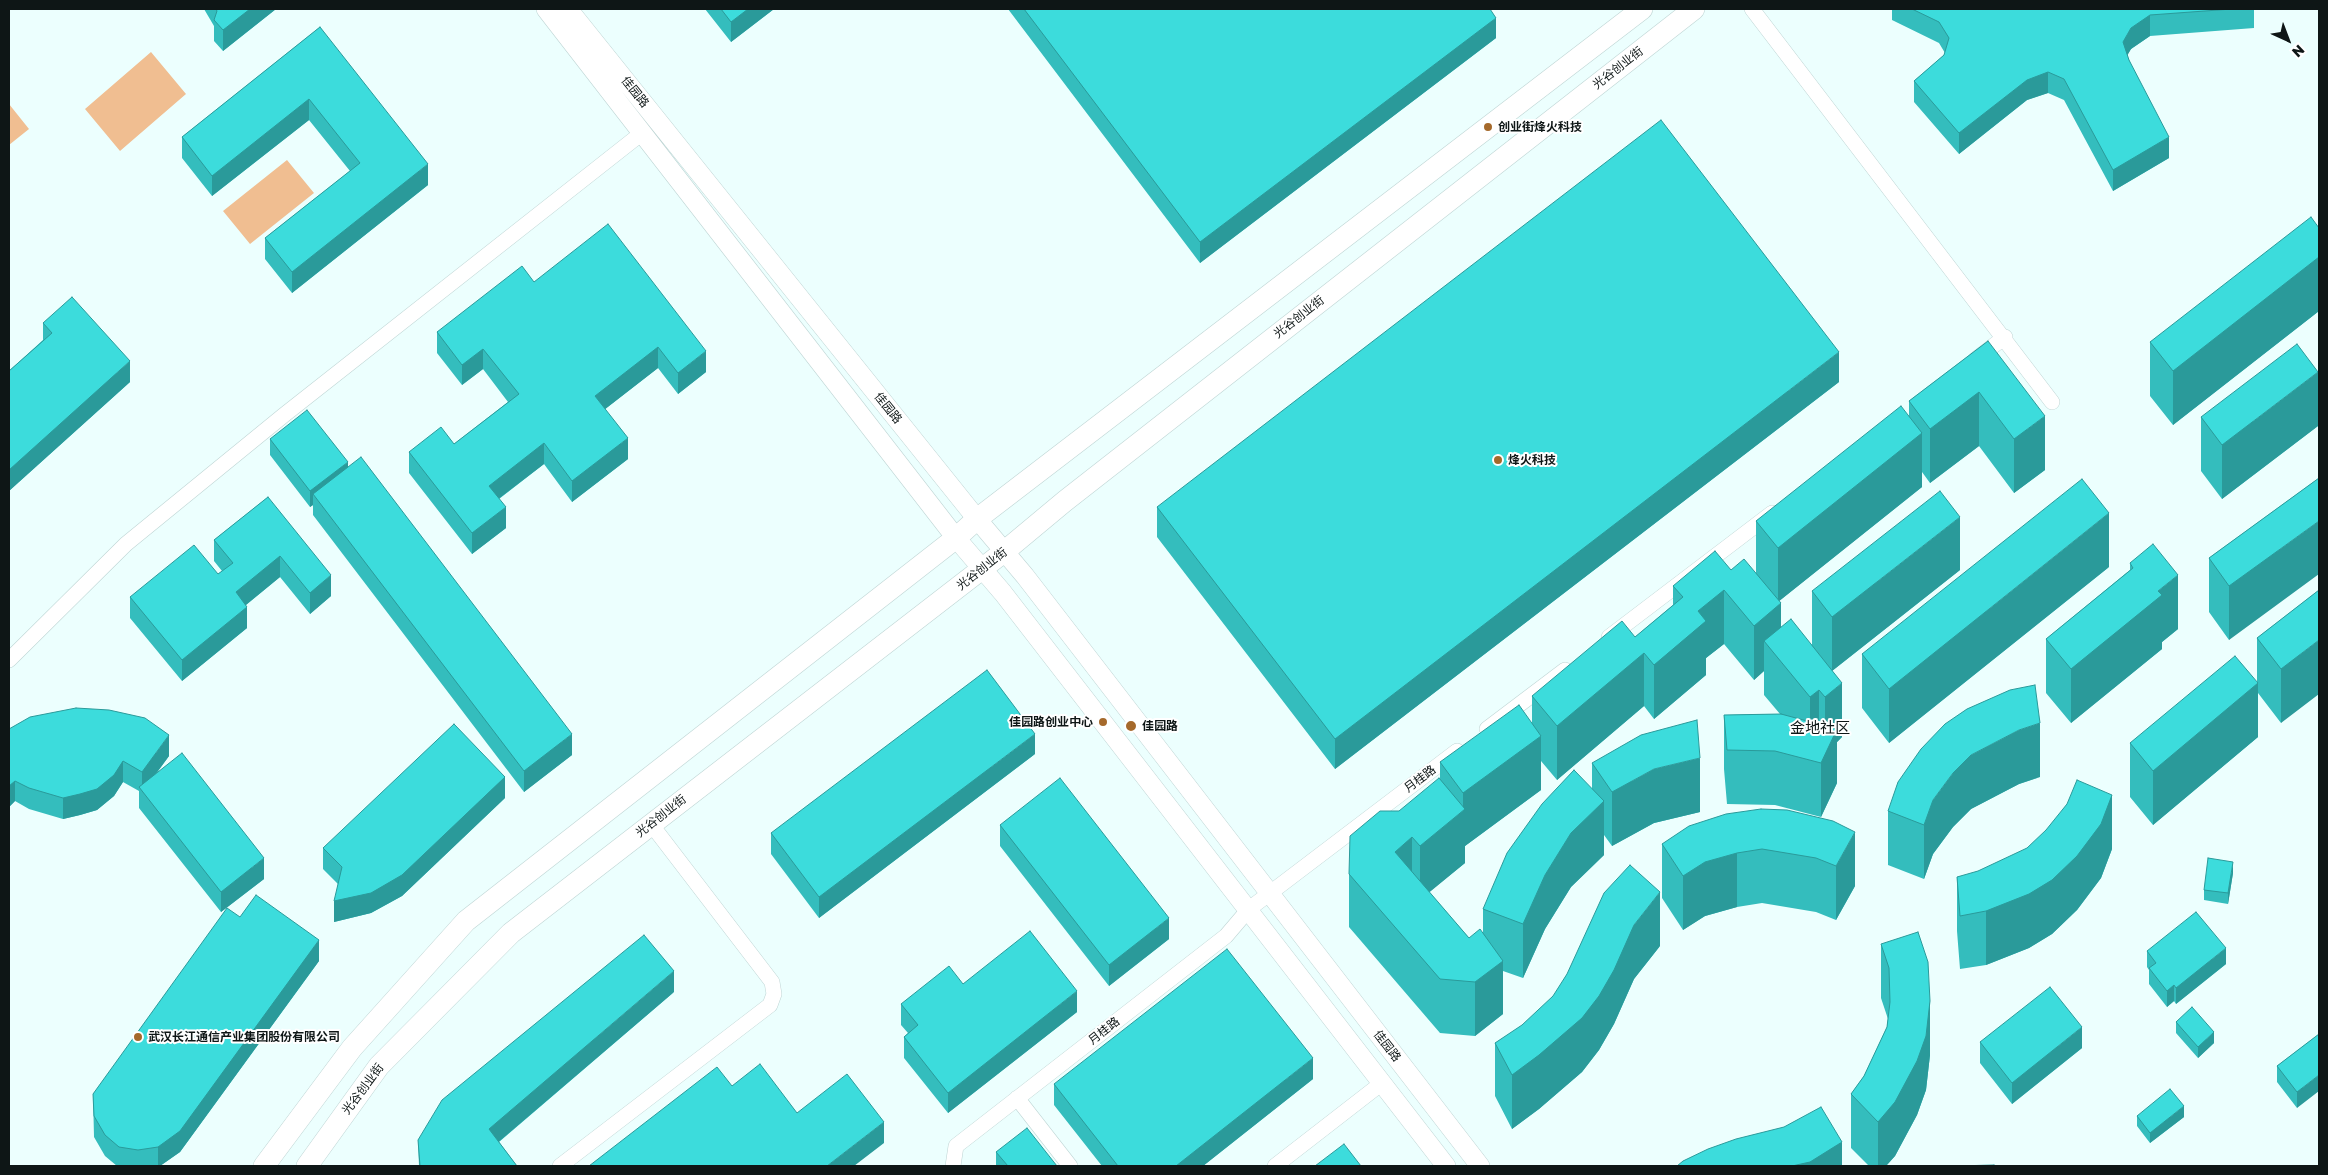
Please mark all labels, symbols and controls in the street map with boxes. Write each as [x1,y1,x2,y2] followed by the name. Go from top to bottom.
[2263,15,2313,65] north arrow
[2289,41,2308,61] text: N
[1590,44,1646,92] street label: 光谷创业街
[618,73,652,111] street label: 佳园路
[1498,120,1582,134] place label: 创业街烽火科技
[1482,121,1494,133] marker: 创业街烽火科技
[1271,293,1327,341] street label: 光谷创业街
[871,389,905,427] street label: 佳园路
[1508,453,1556,467] place label: 烽火科技
[1492,454,1504,466] marker: 烽火科技
[954,545,1010,593] street label: 光谷创业街
[1009,715,1093,729] place label: 佳园路创业中心
[1097,716,1109,728] marker: 佳园路创业中心
[1124,719,1138,733] marker: 佳园路
[1142,719,1178,733] place label: 佳园路
[1790,719,1850,737] district label: 金地社区
[1401,762,1439,796] street label: 月桂路
[633,792,689,840] street label: 光谷创业街
[1085,1014,1123,1048] street label: 月桂路
[1370,1027,1404,1065] street label: 佳园路
[148,1030,340,1044] place label: 武汉长江通信产业集团股份有限公司
[132,1031,144,1043] marker: 武汉长江通信产业集团股份有限公司
[339,1061,387,1117] street label: 光谷创业街

